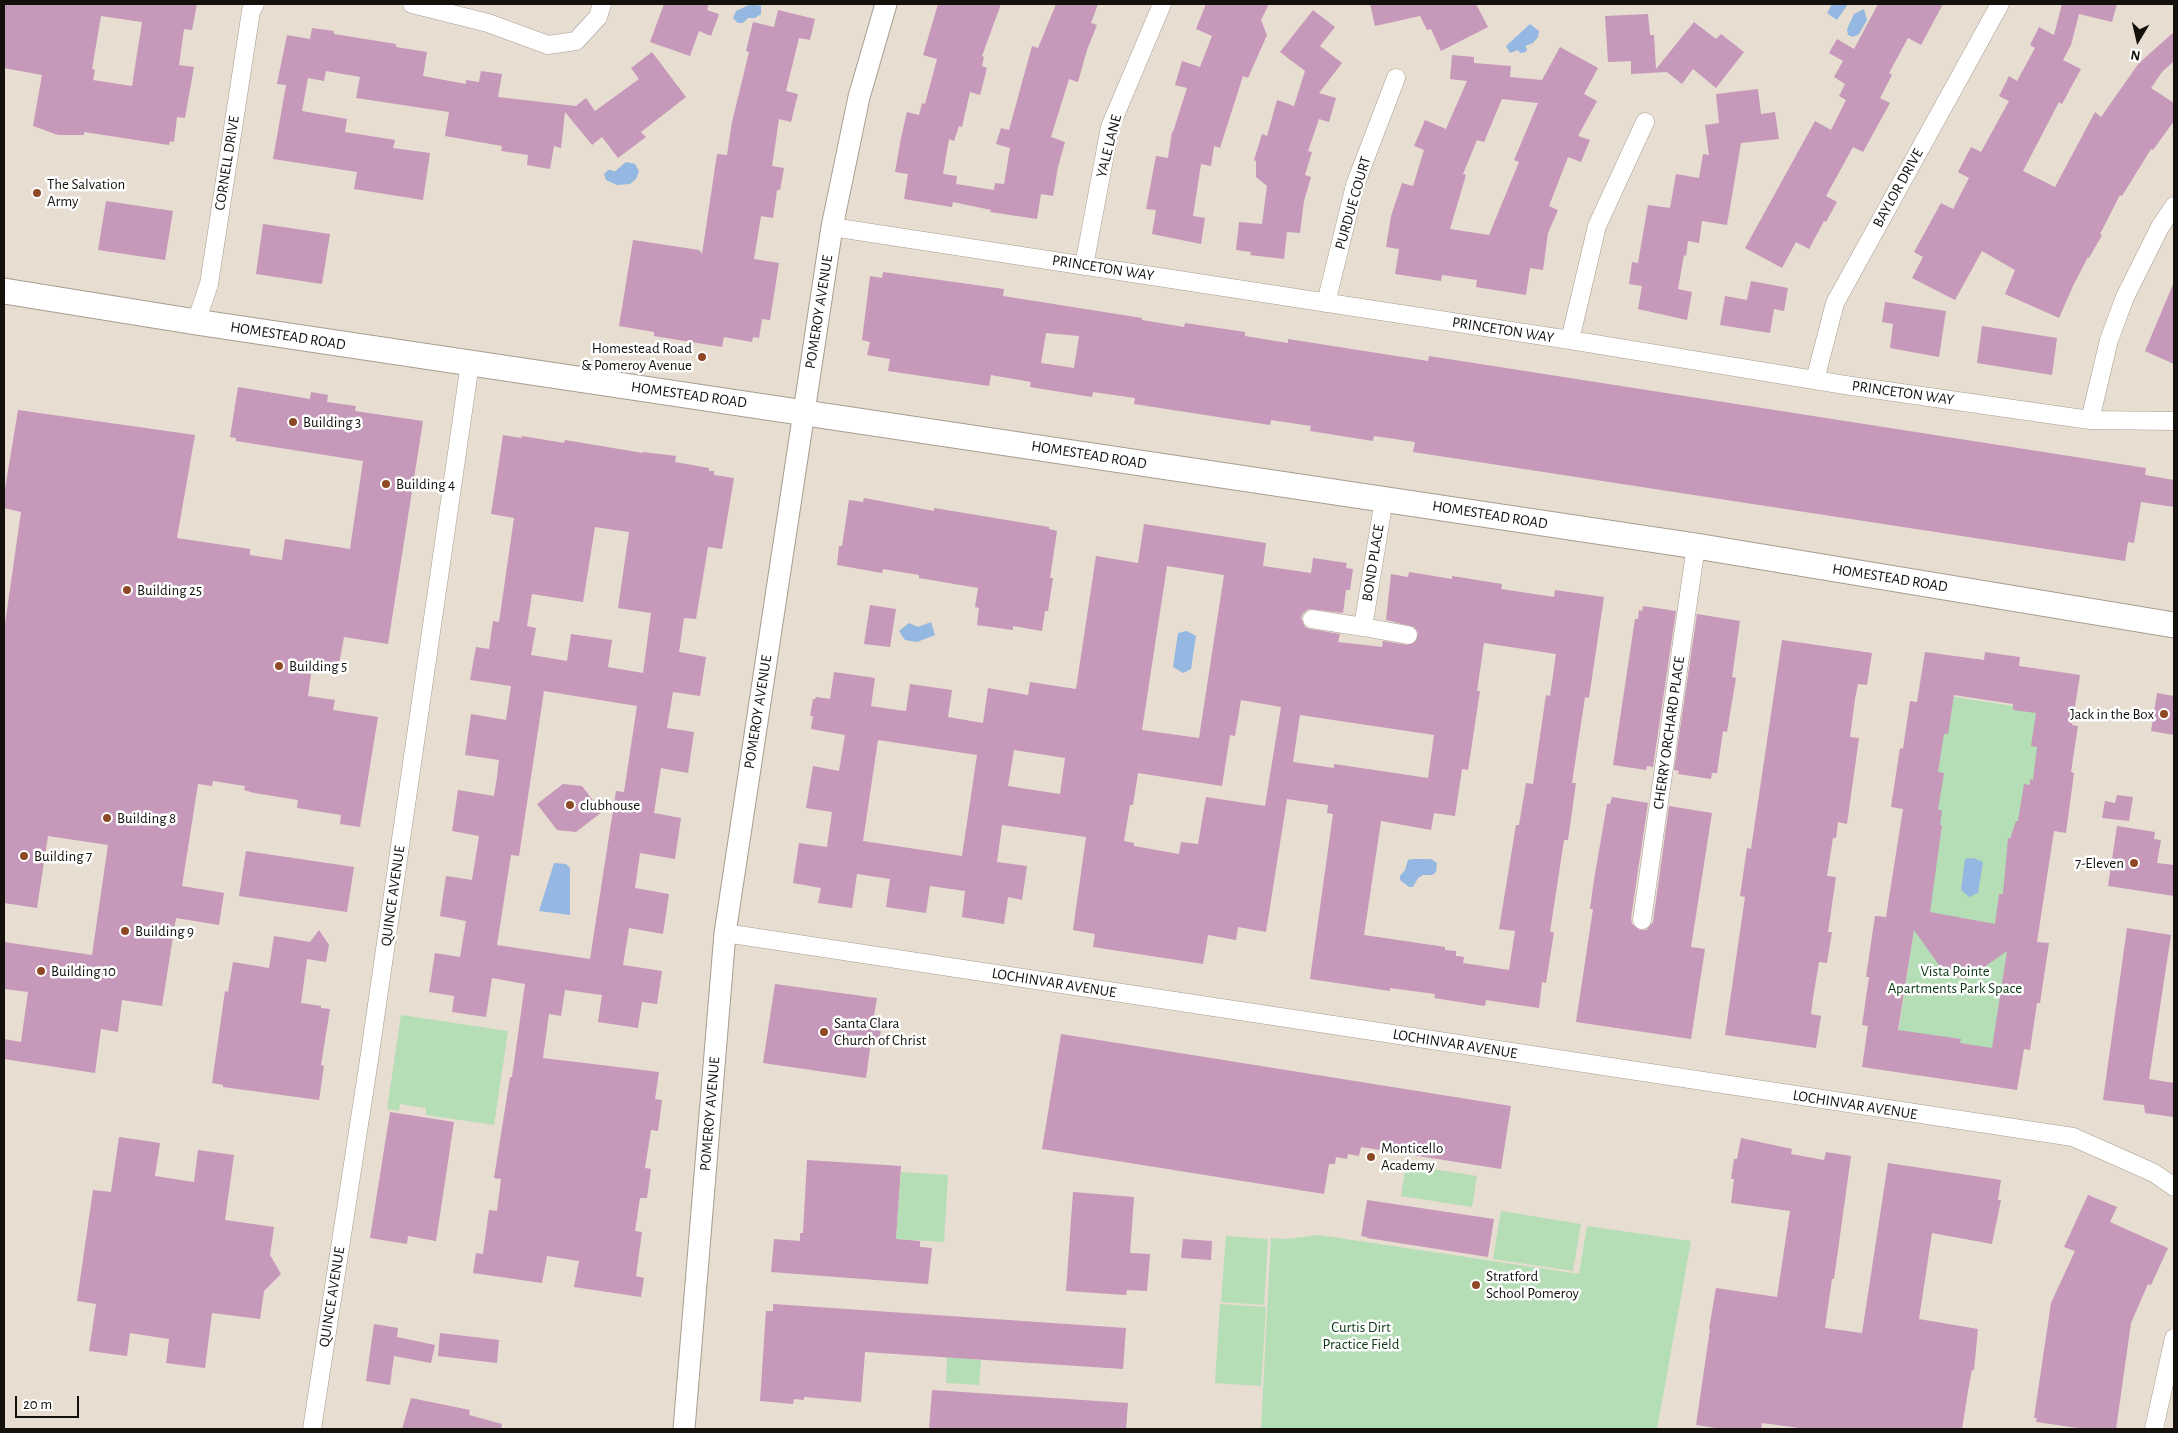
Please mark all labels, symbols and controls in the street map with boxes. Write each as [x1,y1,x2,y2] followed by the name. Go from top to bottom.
[2113,15,2163,65] north arrow
[2130,47,2142,62] text: N
[1093,113,1125,179] street label: YALE LANE
[211,114,243,212] street label: CORNELL DRIVE
[1869,145,1927,231] street label: BAYLOR DRIVE
[1331,154,1375,252] street label: PURDUE COURT
[47,175,125,210] place label: The Salvation Army
[31,187,43,199] marker: The Salvation Army
[1051,251,1155,285] street label: PRINCETON WAY
[801,254,837,370] street label: POMEROY AVENUE
[1451,313,1555,347] street label: PRINCETON WAY
[229,318,347,354] street label: HOMESTEAD ROAD
[581,339,692,374] place label: Homestead Road & Pomeroy Avenue
[696,351,708,363] marker: Homestead Road & Pomeroy Avenue
[1851,377,1955,409] street label: PRINCETON WAY
[630,378,748,412] street label: HOMESTEAD ROAD
[303,413,361,431] place label: Building 3
[287,416,299,428] marker: Building 3
[1030,437,1148,473] street label: HOMESTEAD ROAD
[396,475,455,493] place label: Building 4
[380,478,392,490] marker: Building 4
[1431,497,1549,533] street label: HOMESTEAD ROAD
[1358,523,1388,603] street label: BOND PLACE
[1831,560,1949,596] street label: HOMESTEAD ROAD
[137,581,202,599] place label: Building 25
[121,584,133,596] marker: Building 25
[740,654,776,770] street label: POMEROY AVENUE
[1649,655,1689,811] street label: CHERRY ORCHARD PLACE
[289,657,347,675] place label: Building 5
[273,660,285,672] marker: Building 5
[2070,705,2154,723] place label: Jack in the Box
[2158,708,2170,720] marker: Jack in the Box
[580,796,640,814] place label: clubhouse
[564,799,576,811] marker: clubhouse
[117,809,176,827] place label: Building 8
[101,812,113,824] marker: Building 8
[377,845,409,947] street label: QUINCE AVENUE
[34,847,92,865] place label: Building 7
[18,850,30,862] marker: Building 7
[2075,854,2124,872] place label: 7-Eleven
[2128,857,2140,869] marker: 7-Eleven
[135,922,194,940] place label: Building 9
[119,925,131,937] marker: Building 9
[51,962,116,980] place label: Building 10
[1888,962,2022,997] park label: Vista Pointe Apartments Park Space
[990,964,1118,1002] street label: LOCHINVAR AVENUE
[35,965,47,977] marker: Building 10
[834,1014,926,1049] place label: Santa Clara Church of Christ
[1391,1025,1519,1063] street label: LOCHINVAR AVENUE
[818,1026,830,1038] marker: Santa Clara Church of Christ
[696,1056,724,1172] street label: POMEROY AVENUE
[1791,1086,1919,1124] street label: LOCHINVAR AVENUE
[1381,1139,1443,1174] place label: Monticello Academy
[1365,1151,1377,1163] marker: Monticello Academy
[315,1246,349,1348] street label: QUINCE AVENUE
[1486,1267,1579,1302] place label: Stratford School Pomeroy
[1470,1279,1482,1291] marker: Stratford School Pomeroy
[1322,1318,1400,1353] park label: Curtis Dirt Practice Field
[18,1386,81,1418] scale bar
[23,1397,52,1412] text: 20 m

